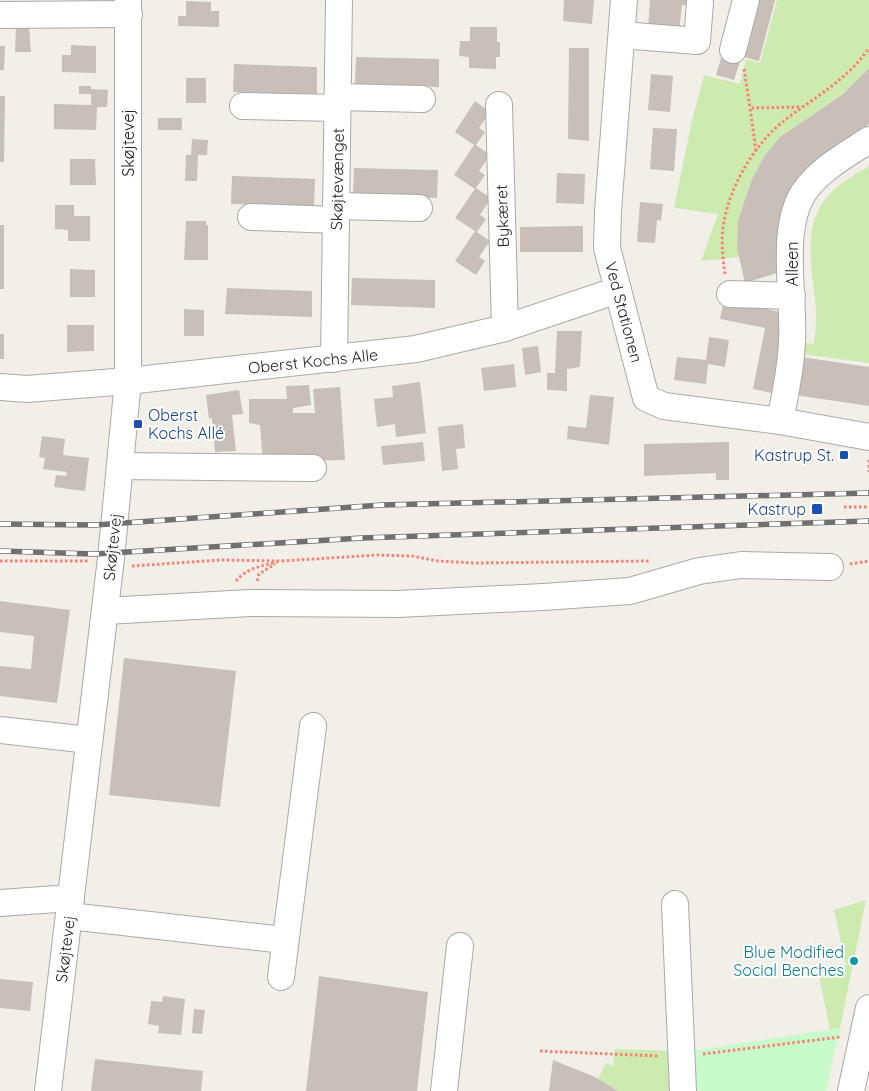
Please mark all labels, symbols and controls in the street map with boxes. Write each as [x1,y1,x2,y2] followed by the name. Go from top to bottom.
[118,109,138,177] street label: Skøjtevej
[326,128,348,230] street label: Skøjtevænget
[491,184,513,248] street label: Bykæret
[782,242,802,286] street label: Alleen
[601,259,647,365] street label: Ved Stationen
[247,344,379,378] street label: Oberst Kochs Alle
[148,405,224,443] place label: Oberst Kochs Allé
[132,418,144,430] marker: Oberst Kochs Allé
[754,445,834,465] place label: Kastrup St.
[838,449,850,461] marker: Kastrup St.
[748,499,806,519] place label: Kastrup
[810,502,824,516] marker: Kastrup
[99,512,125,582] street label: Skøjtevej
[51,914,79,984] street label: Skøjtevej
[733,942,844,980] place label: Blue Modified Social Benches
[848,955,860,967] marker: Blue Modified Social Benches

